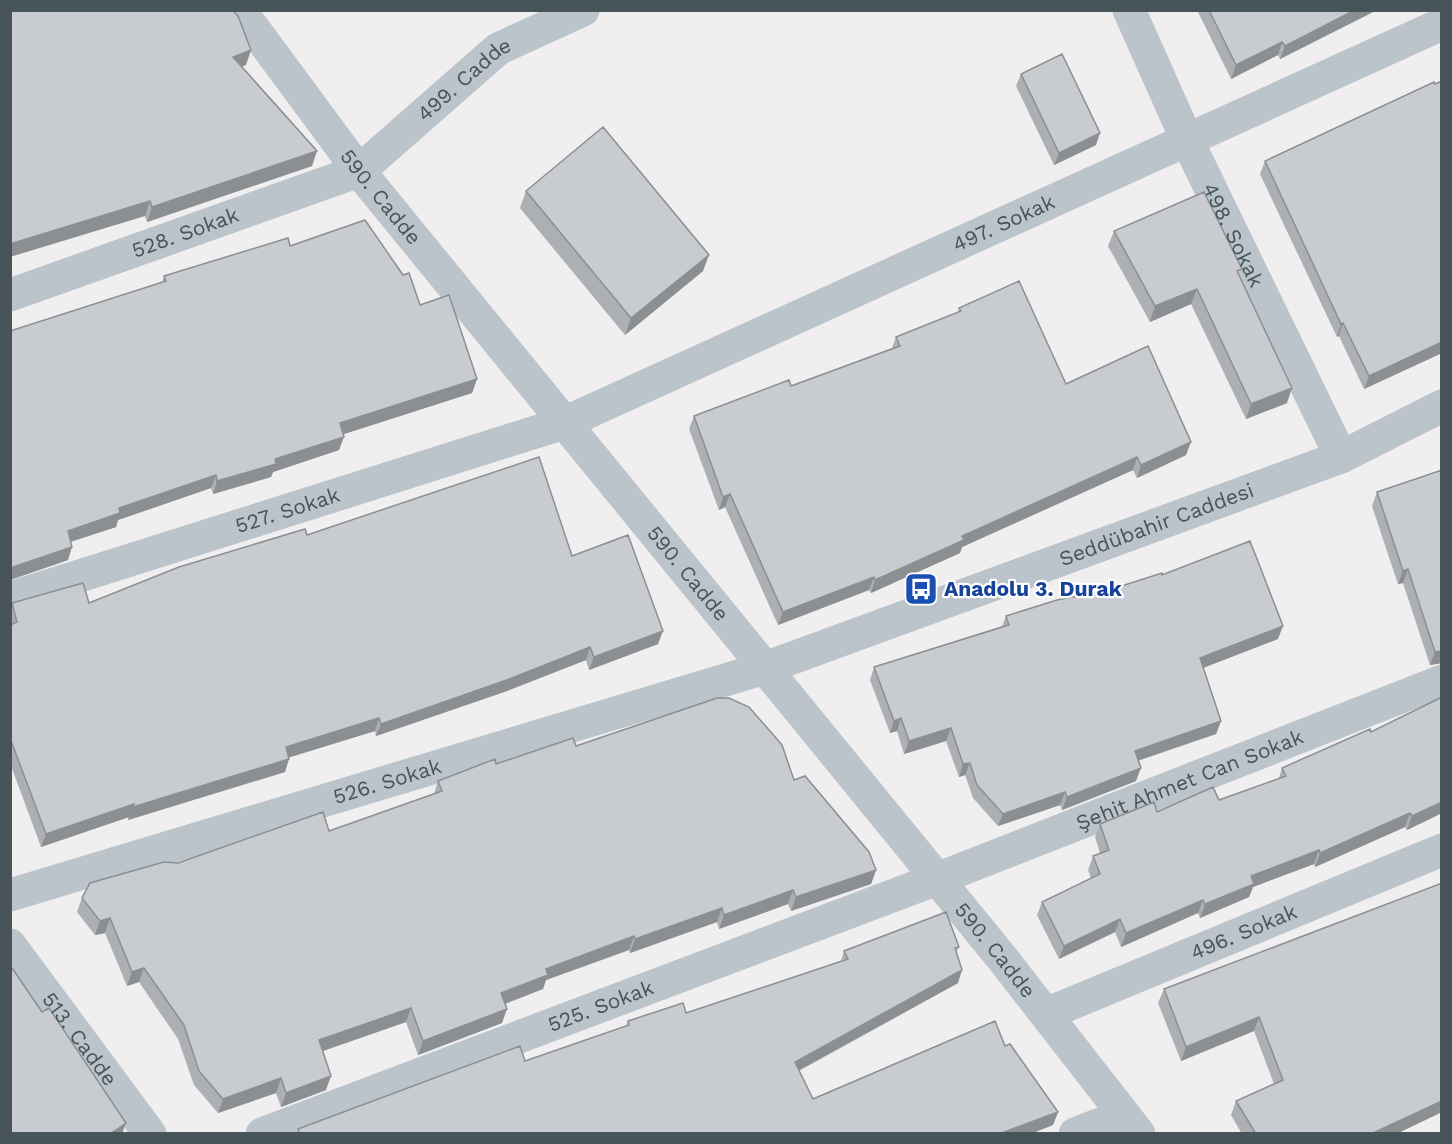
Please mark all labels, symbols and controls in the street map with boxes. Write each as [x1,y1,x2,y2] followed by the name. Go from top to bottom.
[412,32,515,126] street label: 499. Cadde
[335,144,427,249] street label: 590. Cadde
[1198,178,1270,291] street label: 498. Sokak
[949,189,1059,257] street label: 497. Sokak
[128,202,242,263] street label: 528. Sokak
[1056,477,1257,571] street label: Seddübahir Caddesi
[232,482,343,538] street label: 527. Sokak
[642,521,734,626] street label: 590. Cadde
[903,571,939,607] bus stop icon: Anadolu 3. Durak
[944,576,1123,601] place label: Anadolu 3. Durak
[1072,724,1307,835] street label: Şehit Ahmet Can Sokak
[330,753,444,809] street label: 526. Sokak
[950,897,1041,1003] street label: 590. Cadde
[1187,898,1301,965] street label: 496. Sokak
[544,974,657,1037] street label: 525. Sokak
[37,987,123,1090] street label: 513. Cadde

